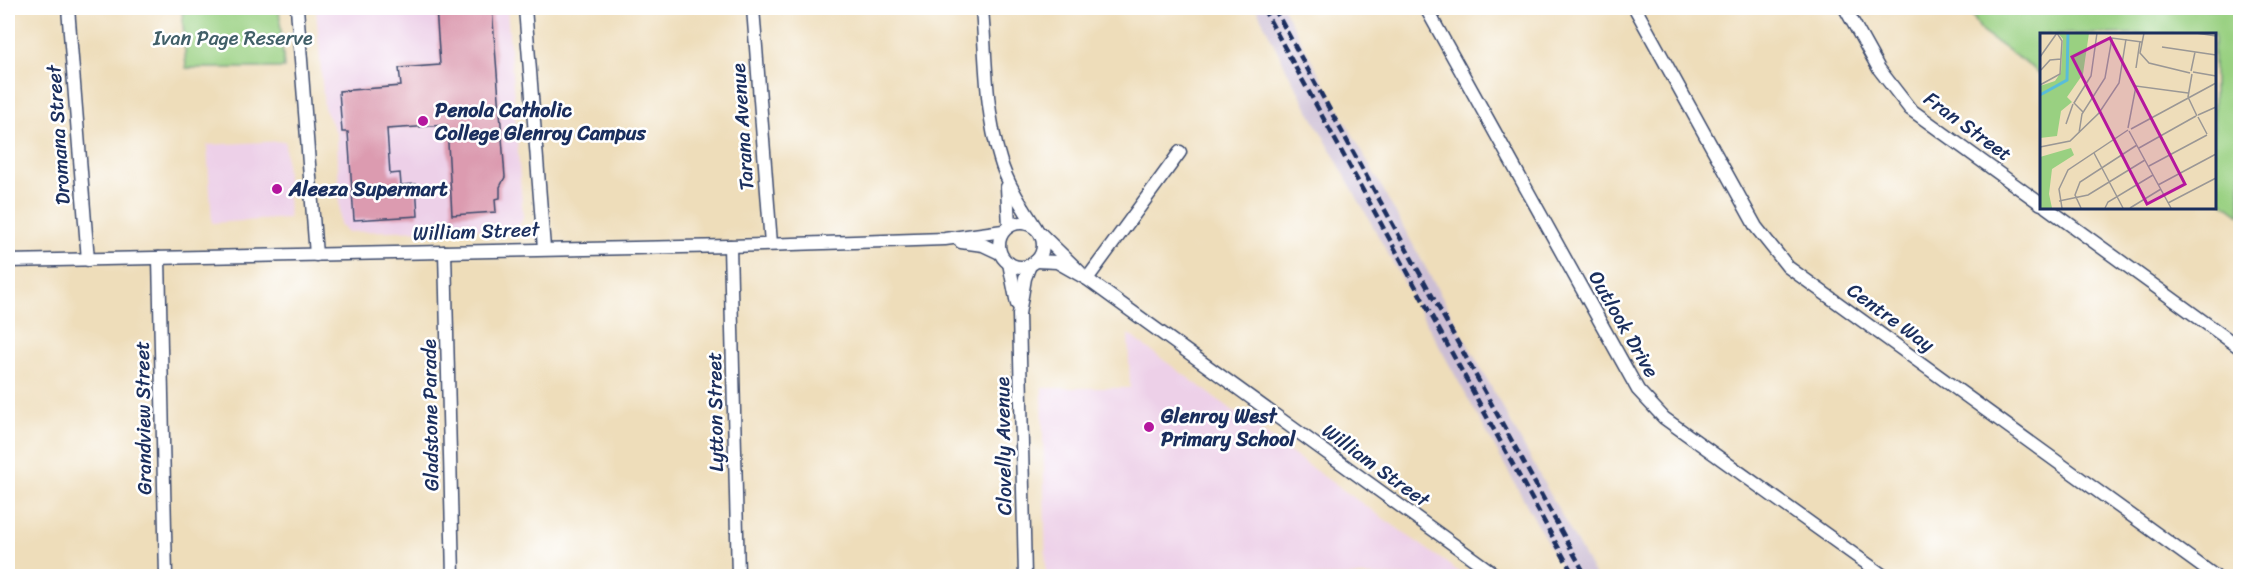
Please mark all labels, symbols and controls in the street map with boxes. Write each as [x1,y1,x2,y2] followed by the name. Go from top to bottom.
[152,21,313,56] park label: Ivan Page Reserve
[2040,33,2215,208] inset map
[721,62,764,192] street label: Tarana Avenue
[36,63,81,206] street label: Dromana Street
[1916,82,2020,171] street label: Fran Street
[434,93,647,151] place label: Penola Catholic College Glenroy Campus
[416,114,430,128] marker: Penola Catholic College Glenroy Campus
[288,172,448,207] place label: Aleeza Supermart
[270,182,284,196] marker: Aleeza Supermart
[412,212,541,251] street label: William Street
[1579,264,1669,385] street label: Outlook Drive
[1839,273,1943,362] street label: Centre Way
[412,338,449,491] street label: Gladstone Parade
[125,341,162,495] street label: Grandview Street
[697,352,734,472] street label: Lytton Street
[985,376,1022,516] street label: Clovelly Avenue
[1160,399,1296,457] place label: Glenroy West Primary School
[1314,414,1438,517] street label: William Street
[1142,420,1156,434] marker: Glenroy West Primary School

